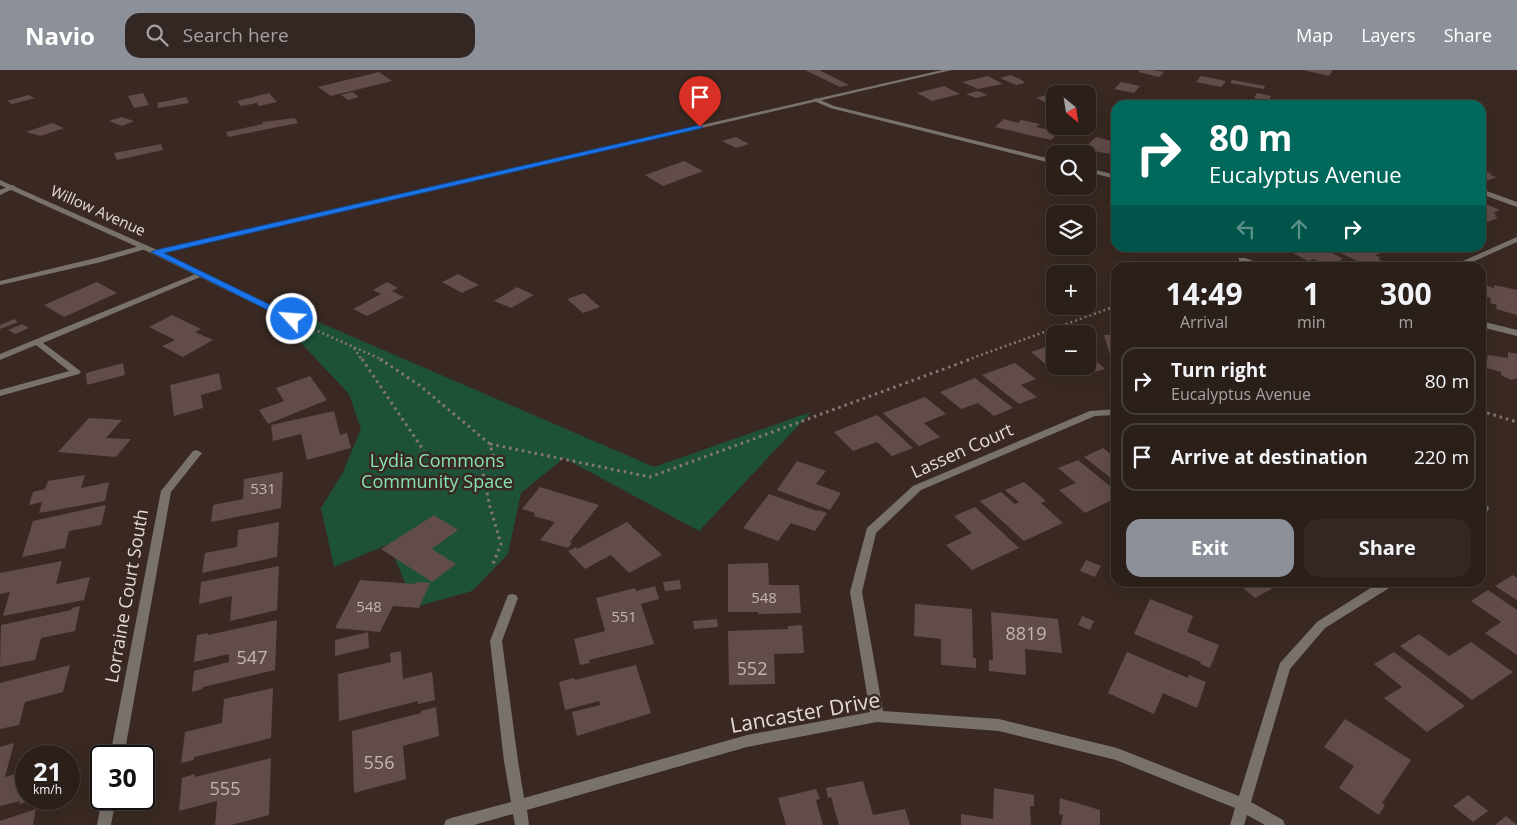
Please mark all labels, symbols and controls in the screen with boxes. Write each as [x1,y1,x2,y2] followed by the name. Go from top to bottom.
[125,13,475,58] search box
[25,19,95,52] text: Navio
[143,21,171,49] icon: search
[183,22,289,48] text: Search here
[1296,23,1333,47] text: Map
[1361,23,1416,47] text: Layers
[1444,23,1492,47] text: Share
[679,76,721,127] pin
[686,83,714,111] icon: arrive
[1046,85,1096,135] north arrow
[1046,85,1096,375] map controls
[1209,114,1292,161] text: 80 m
[1126,120,1191,185] icon: right
[1046,145,1096,195] button: search
[1209,159,1402,189] text: Eucalyptus Avenue
[48,180,149,240] street label: Willow Avenue
[1046,205,1096,255] button: layers
[1232,215,1260,243] icon: left
[1285,215,1313,243] icon: ahead
[1338,215,1366,243] icon: right
[1046,265,1096,315] button: +
[1165,273,1243,314] text: 14:49
[1303,273,1320,314] text: 1
[1380,273,1432,314] text: 300
[265,292,317,344] position arrow
[1180,311,1228,333] text: Arrival
[1297,311,1326,333] text: min
[1398,311,1413,333] text: m
[1046,325,1096,375] button: −
[1171,357,1266,383] text: Turn right
[1128,367,1156,395] icon: right
[1425,368,1469,394] text: 80 m
[1171,383,1311,405] text: Eucalyptus Avenue
[907,417,1016,483] street label: Lassen Court
[1128,443,1156,471] icon: arrive
[1171,444,1368,470] text: Arrive at destination
[1414,444,1469,470] text: 220 m
[361,448,513,493] park label: Lydia Commons Community Space
[250,478,276,498] house number: 531
[99,507,153,685] street label: Lorraine Court South
[1126,519,1294,577] button: Exit
[1304,519,1471,577] button: Share
[751,587,777,607] house number: 548
[356,596,382,616] house number: 548
[611,606,637,626] house number: 551
[1005,621,1047,645] house number: 8819
[237,645,267,669] house number: 547
[737,656,767,680] house number: 552
[728,685,882,739] street label: Lancaster Drive
[90,745,155,810] speed limit sign: 30
[364,750,394,774] house number: 556
[33,754,62,788] text: 21
[210,776,240,800] house number: 555
[33,781,62,798] text: km/h

